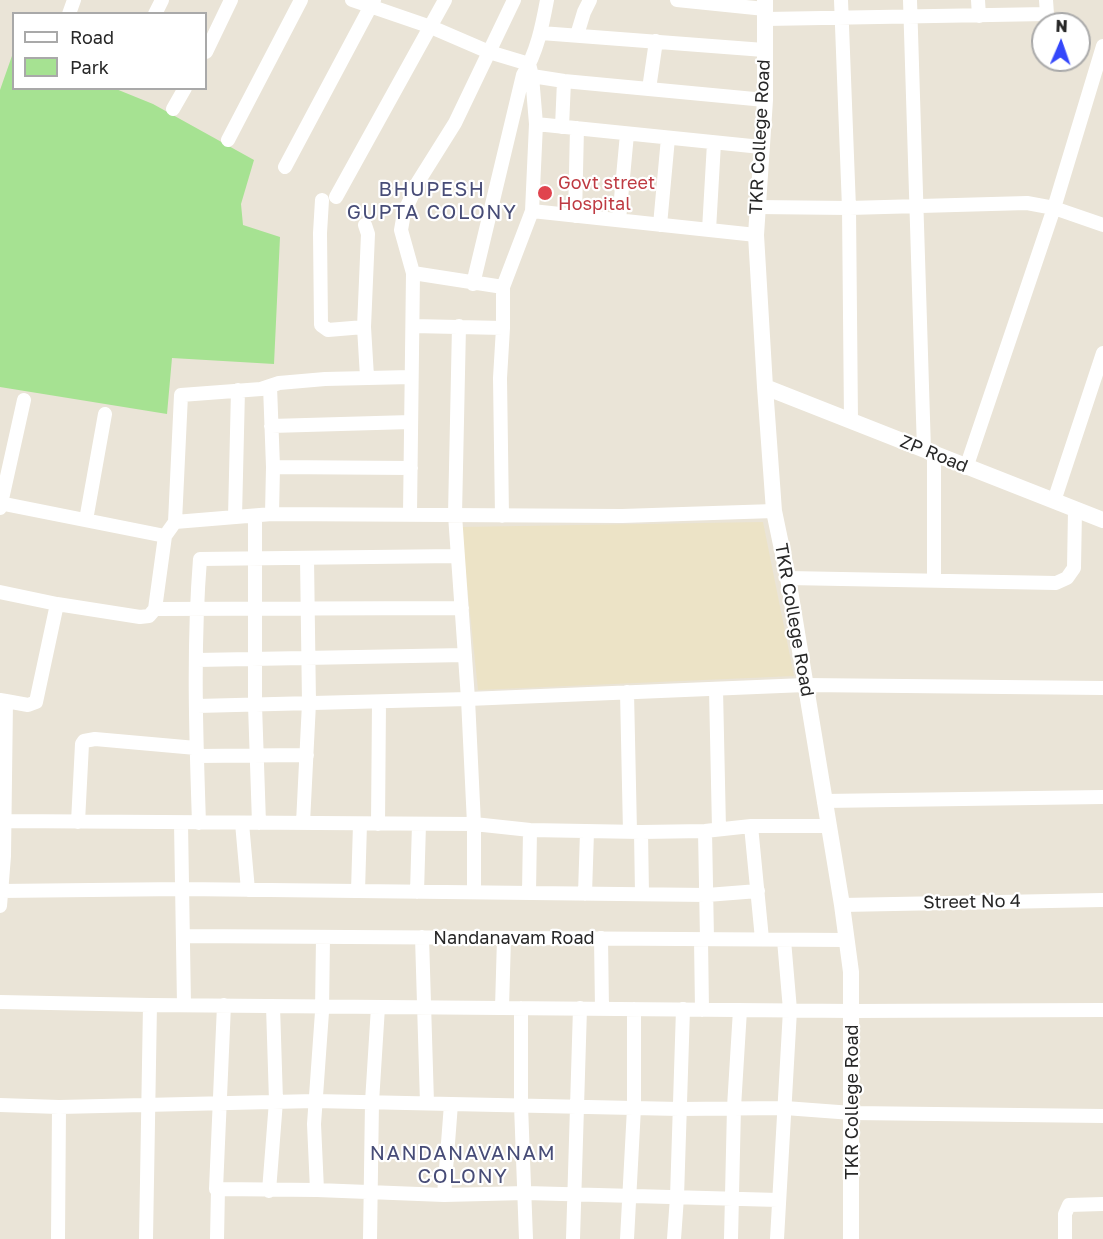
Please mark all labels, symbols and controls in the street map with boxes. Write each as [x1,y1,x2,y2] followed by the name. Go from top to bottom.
[12,12,207,90] legend
[1031,12,1091,72] north arrow
[1055,16,1068,36] text: N
[70,26,114,48] text: Road
[70,56,109,78] text: Park
[745,59,775,215] street label: TKR College Road
[558,172,655,214] place label: Govt street Hospital
[347,178,517,225] district label: BHUPESH GUPTA COLONY
[536,184,554,202] marker: Govt street Hospital
[897,431,971,477] street label: ZP Road
[770,542,818,698] street label: TKR College Road
[923,890,1021,914] street label: Street No 4
[433,927,595,949] street label: Nandanavam Road
[841,1024,863,1180] street label: TKR College Road
[370,1142,556,1189] district label: NANDANAVANAM COLONY

